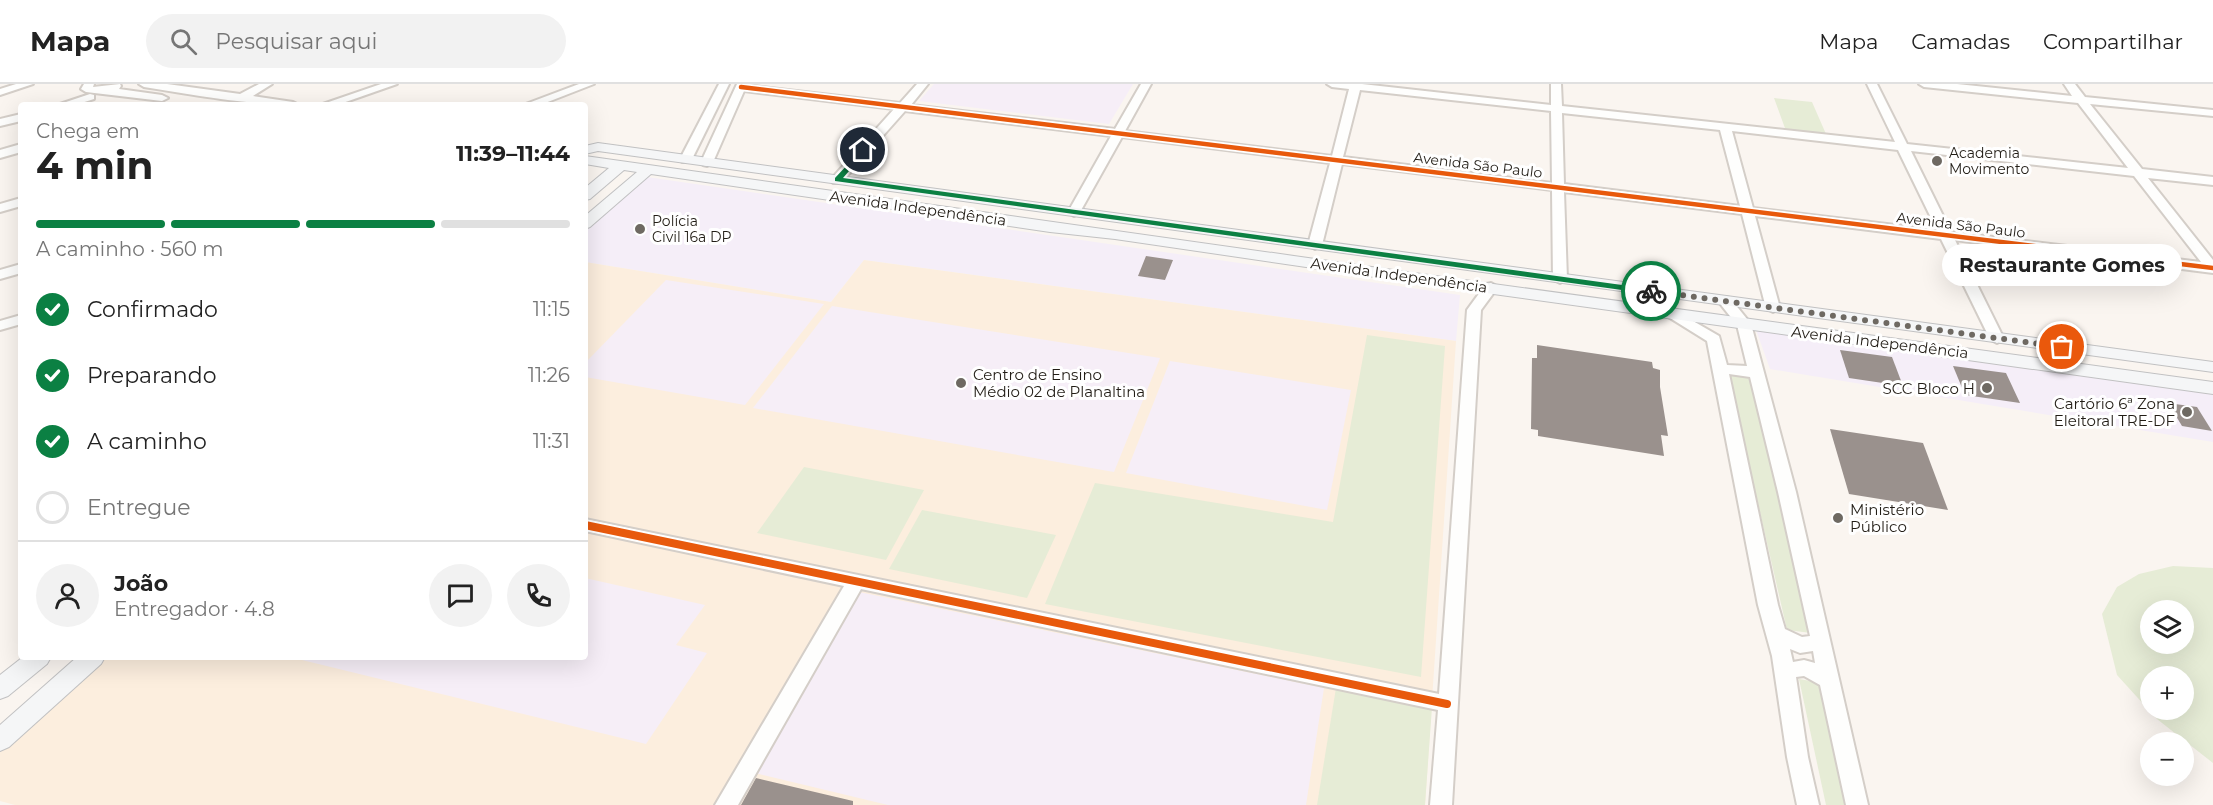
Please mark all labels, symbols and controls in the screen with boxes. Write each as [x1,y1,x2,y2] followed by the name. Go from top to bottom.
[146,14,566,68] search box
[30,24,110,58] text: Mapa
[167,25,200,58] icon: search
[215,28,377,55] text: Pesquisar aqui
[1819,29,1878,54] text: Mapa
[1911,29,2010,54] text: Camadas
[2043,29,2183,54] text: Compartilhar
[36,119,140,143] text: Chega em
[837,124,888,175] pin
[846,133,879,166] icon: home
[456,140,570,167] text: 11:39–11:44
[36,141,154,189] text: 4 min
[1949,144,2029,178] place label: Academia Movimento
[1413,148,1544,182] street label: Avenida São Paulo
[1930,154,1944,168] marker: Academia Movimento
[828,186,1008,230] street label: Avenida Independência
[1896,208,2027,242] street label: Avenida São Paulo
[652,212,732,246] place label: Polícia Civil 16a DP
[633,222,647,236] marker: Polícia Civil 16a DP
[36,237,224,261] text: A caminho · 560 m
[1942,245,2182,287] callout: Restaurante Gomes
[1309,253,1489,297] street label: Avenida Independência
[1959,253,2165,277] text: Restaurante Gomes
[1621,261,1681,321] courier
[1635,275,1668,308] icon: bike
[36,293,69,326] icon: check
[87,296,218,323] text: Confirmado
[533,297,570,321] text: 11:15
[2036,321,2087,372] pin
[1790,322,1970,362] street label: Avenida Independência
[2045,330,2078,363] icon: bag
[36,359,69,392] icon: check
[87,362,216,389] text: Preparando
[528,363,570,387] text: 11:26
[973,365,1145,401] place label: Centro de Ensino Médio 02 de Planaltina
[954,376,968,390] marker: Centro de Ensino Médio 02 de Planaltina
[1883,379,1975,398] place label: SCC Bloco H
[1980,381,1994,395] marker: SCC Bloco H
[2054,394,2175,430] place label: Cartório 6ª Zona Eleitoral TRE-DF
[2180,405,2194,419] marker: Cartório 6ª Zona Eleitoral TRE-DF
[36,425,69,458] icon: check
[87,428,207,455] text: A caminho
[533,429,570,453] text: 11:31
[87,494,191,521] text: Entregue
[1850,500,1924,536] place label: Ministério Público
[1831,511,1845,525] marker: Ministério Público
[36,564,99,627] button: person
[429,564,492,627] button: chat
[507,564,570,627] button: phone
[114,570,168,597] text: João
[114,597,275,621] text: Entregador · 4.8
[2140,600,2194,786] map controls
[2140,600,2194,654] button: layers
[2140,666,2194,720] button: +
[2140,732,2194,786] button: −

